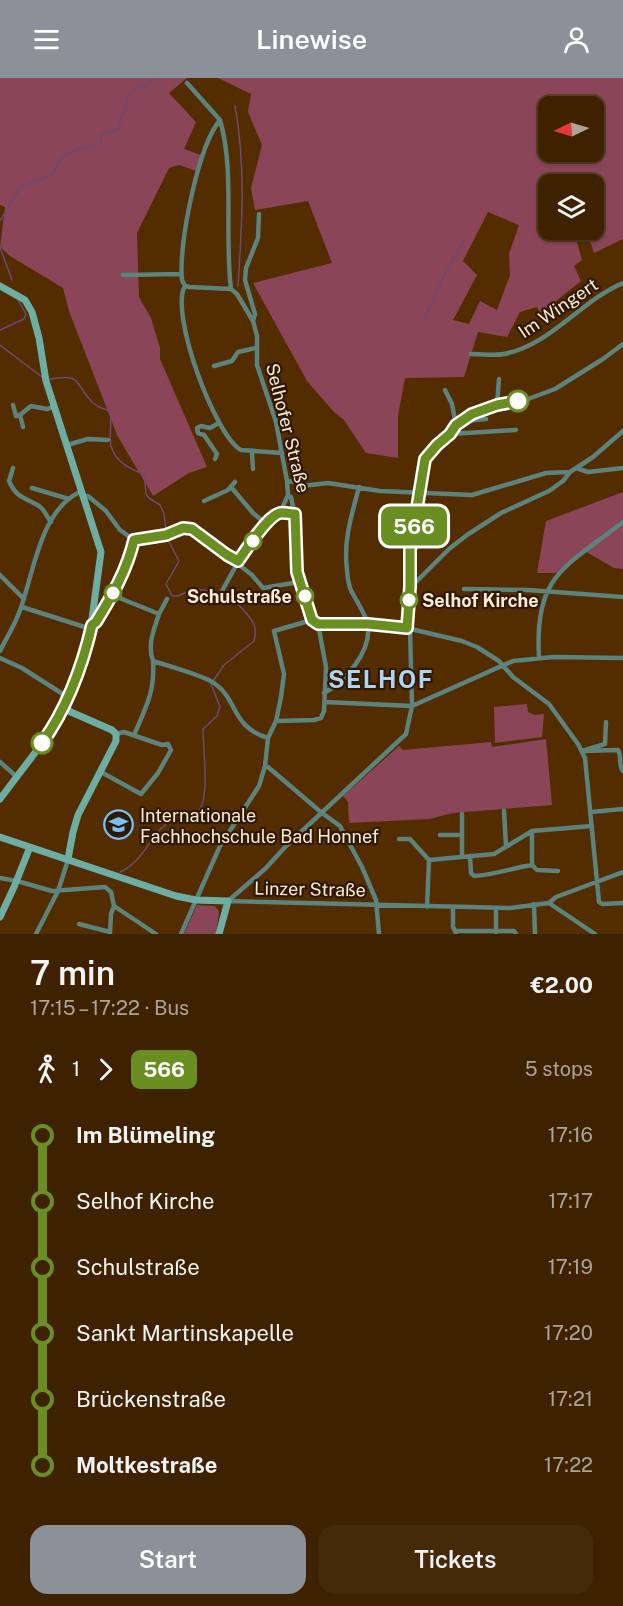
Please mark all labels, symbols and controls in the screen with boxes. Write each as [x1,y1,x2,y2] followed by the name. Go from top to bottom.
[30,23,63,56] icon: menu
[256,23,367,55] text: Linewise
[560,23,593,56] icon: person
[538,96,604,162] north arrow
[538,96,604,240] map controls
[538,174,604,240] button: layers
[514,274,602,342] street label: Im Wingert
[262,361,314,495] street label: Selhofer Straße
[507,390,529,412] unlabelled marker
[380,506,448,546] line badge: 566
[393,514,435,539] text: 566
[244,532,262,550] unlabelled marker
[104,584,122,602] unlabelled marker
[187,586,292,607] place label: Schulstraße
[296,587,314,605] marker: Schulstraße
[422,590,539,611] place label: Selhof Kirche
[400,591,418,609] marker: Selhof Kirche
[328,665,434,693] district label: SELHOF
[31,732,53,754] unlabelled marker
[140,805,379,847] place label: Internationale Fachhochschule Bad Honnef
[103,809,135,841] school or university icon: Internationale Fachhochschule Bad Honnef
[254,878,366,900] street label: Linzer Straße
[30,954,115,992] text: 7 min
[530,972,593,998] text: €2.00
[30,996,189,1020] text: 17:15 – 17:22 · Bus
[30,1053,63,1086] icon: walk
[89,1053,122,1086] icon: forward
[72,1057,80,1081] text: 1
[143,1057,185,1082] text: 566
[525,1057,593,1081] text: 5 stops
[76,1122,215,1148] text: Im Blümeling
[548,1123,593,1147] text: 17:16
[76,1188,214,1214] text: Selhof Kirche
[548,1189,593,1213] text: 17:17
[76,1254,200,1280] text: Schulstraße
[548,1255,593,1279] text: 17:19
[76,1320,294,1346] text: Sankt Martinskapelle
[544,1321,593,1345] text: 17:20
[76,1386,226,1412] text: Brückenstraße
[548,1387,593,1411] text: 17:21
[76,1452,217,1478] text: Moltkestraße
[544,1453,593,1477] text: 17:22
[30,1525,306,1594] button: Start
[318,1525,593,1594] button: Tickets

